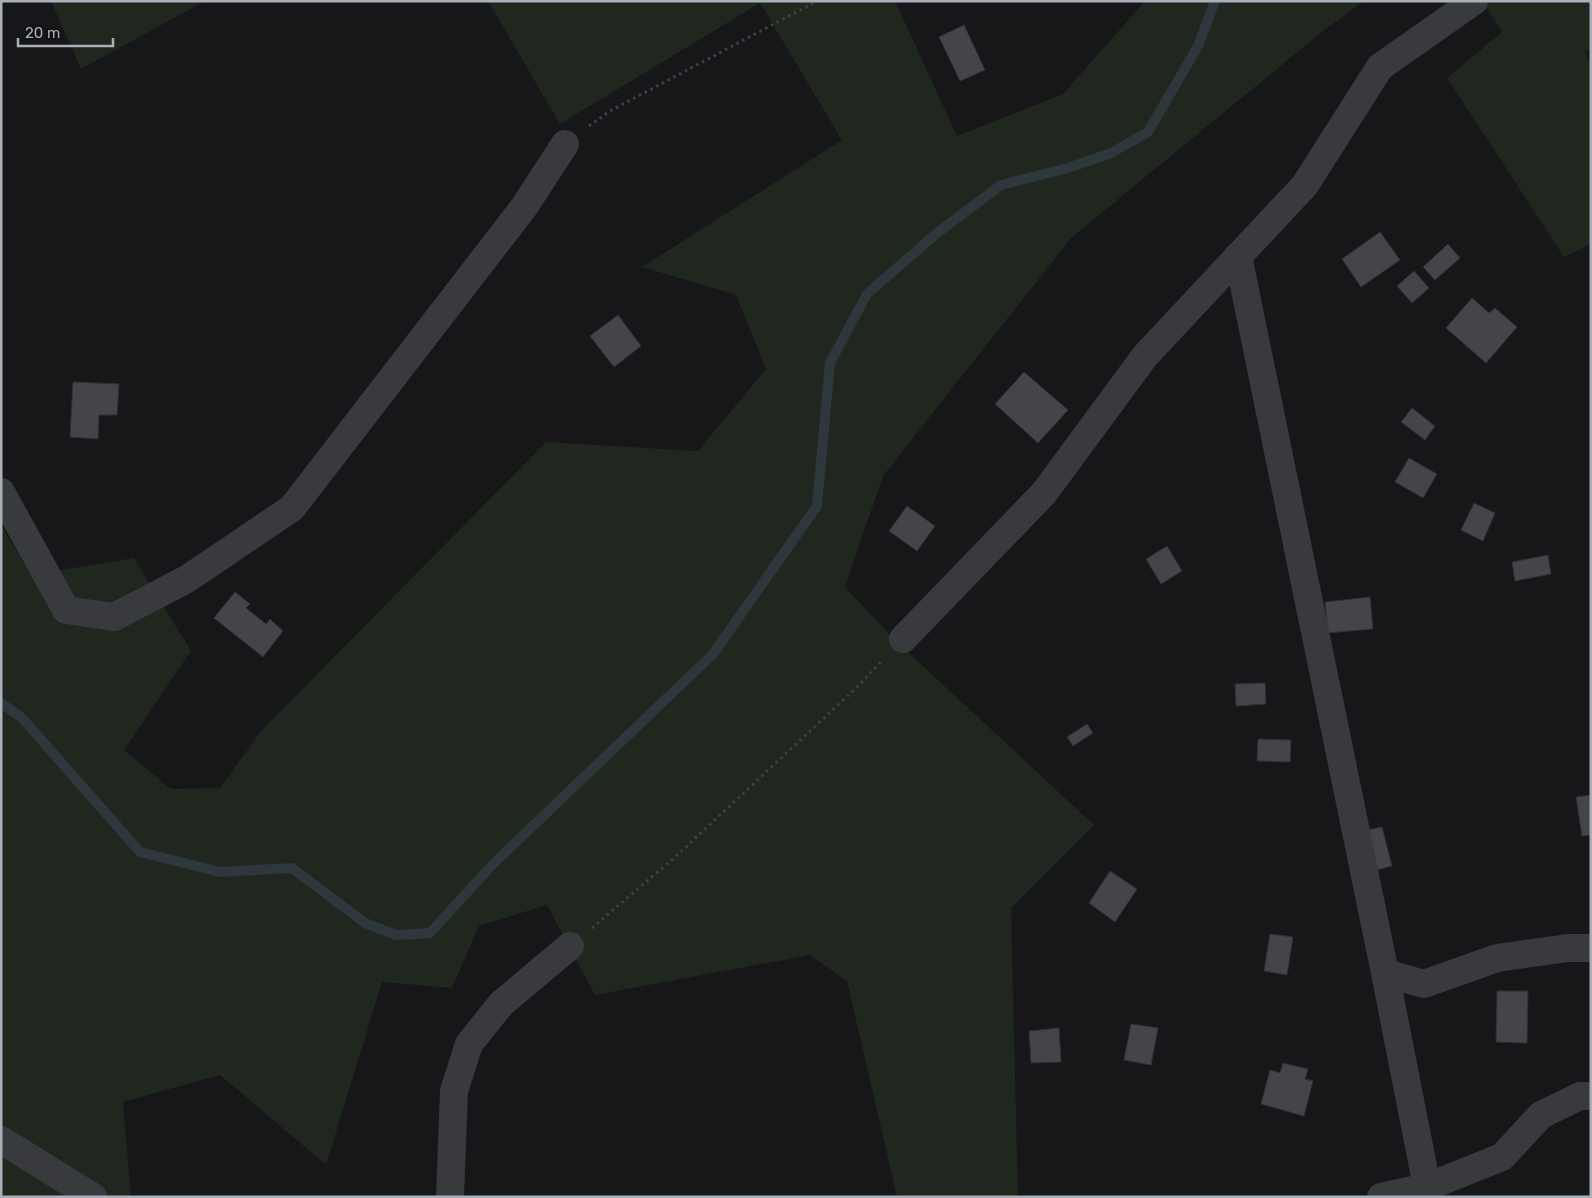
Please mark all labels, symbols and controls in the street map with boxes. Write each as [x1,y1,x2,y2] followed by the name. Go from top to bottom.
[18,15,112,47] scale bar
[25,24,60,42] text: 20 m

